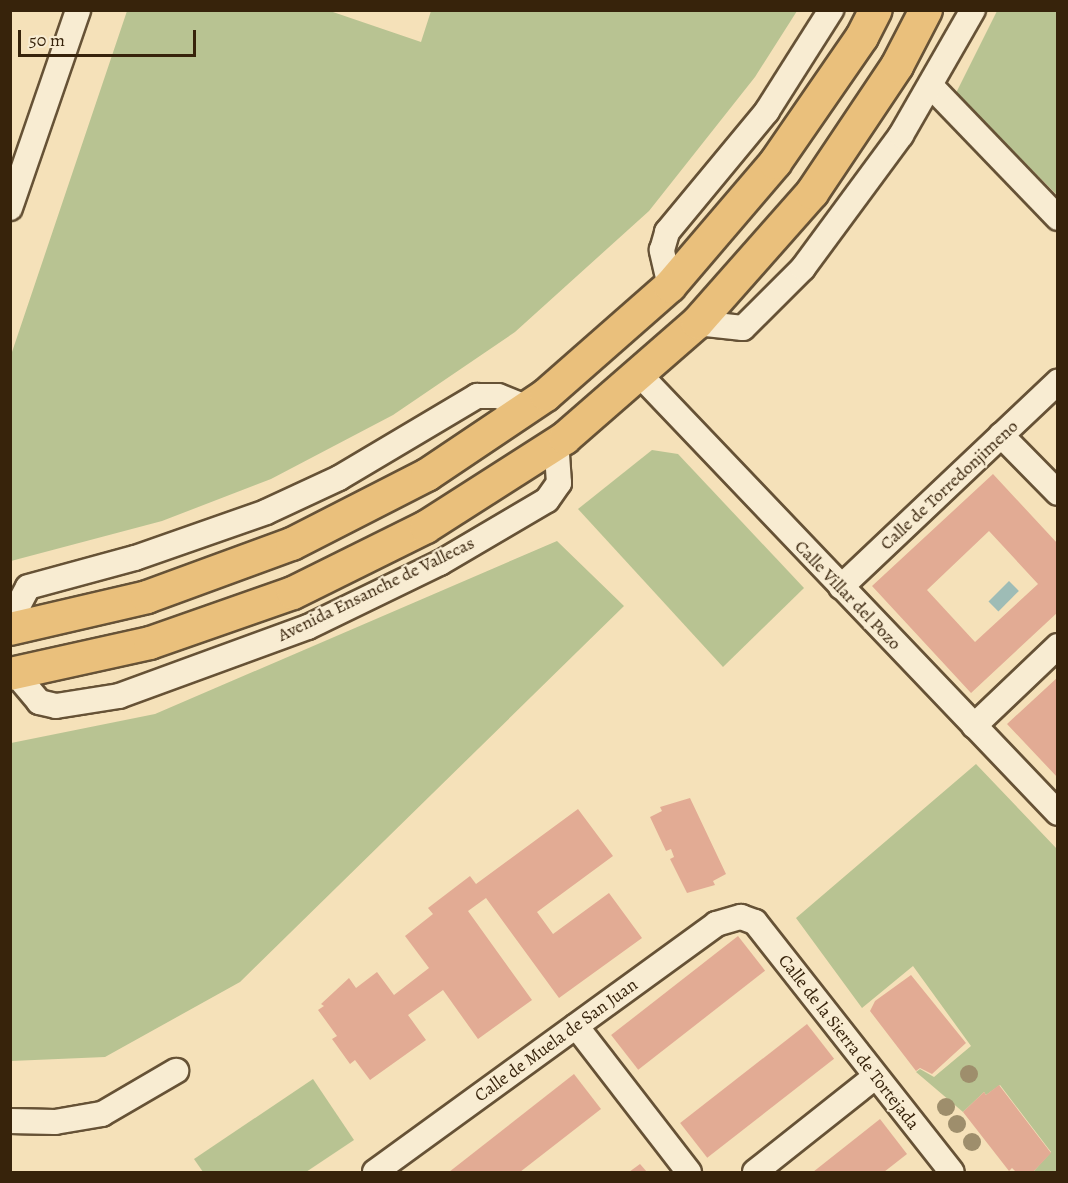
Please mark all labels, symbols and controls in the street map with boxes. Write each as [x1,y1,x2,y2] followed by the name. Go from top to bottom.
[21,18,200,56] scale bar
[29,28,65,52] text: 50 m
[876,415,1022,555] street label: Calle de Torredonjimeno
[274,532,478,646] street label: Avenida Ensanche de Vallecas
[790,536,906,654] street label: Calle Villar del Pozo
[774,950,924,1134] street label: Calle de la Sierra de Tortejada
[470,974,642,1106] street label: Calle de Muela de San Juan

